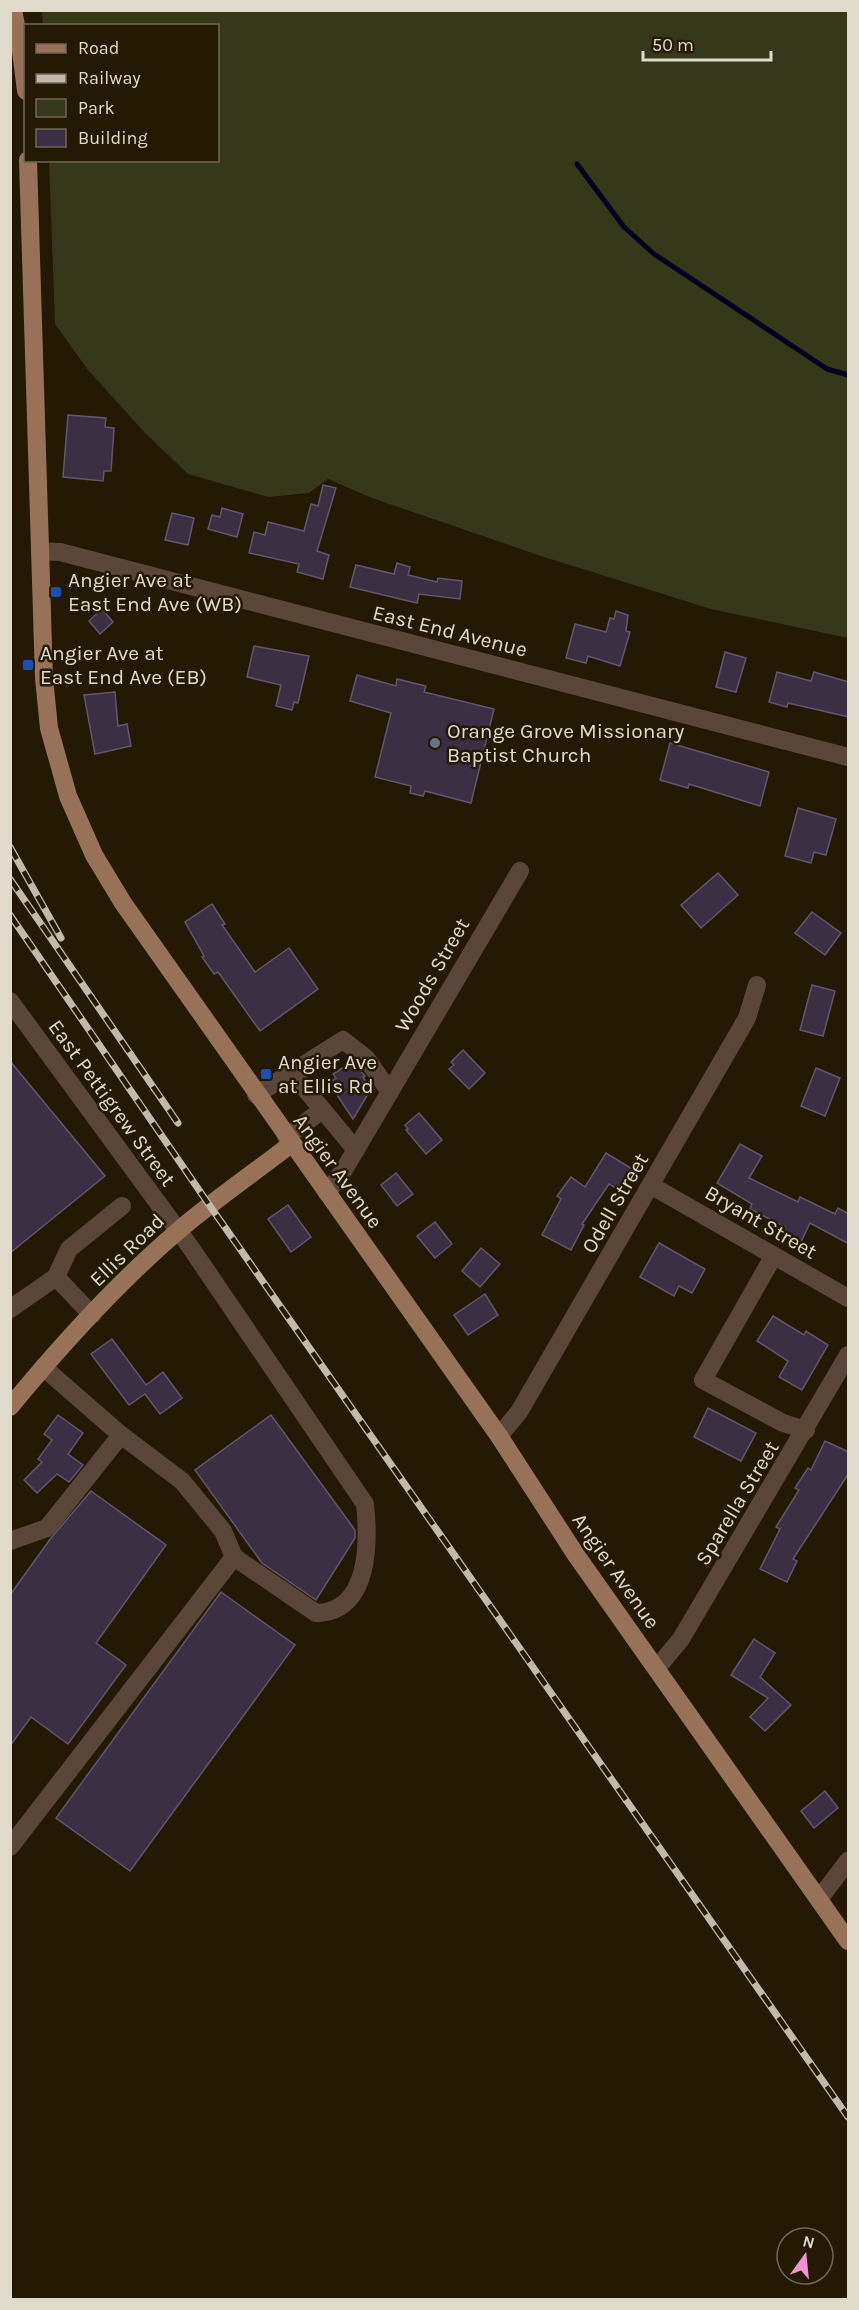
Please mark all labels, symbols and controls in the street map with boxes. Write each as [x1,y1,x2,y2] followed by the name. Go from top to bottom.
[24,24,219,162] legend
[643,24,770,62] scale bar
[652,34,694,56] text: 50 m
[78,37,119,59] text: Road
[78,67,141,89] text: Railway
[78,97,115,119] text: Park
[78,127,148,149] text: Building
[68,568,242,616] place label: Angier Ave at East End Ave (WB)
[49,585,63,599] marker: Angier Ave at East End Ave (WB)
[370,600,530,662] street label: East End Avenue
[40,641,207,689] place label: Angier Ave at East End Ave (EB)
[21,658,35,672] marker: Angier Ave at East End Ave (EB)
[447,719,685,767] place label: Orange Grove Missionary Baptist Church
[428,736,442,750] marker: Orange Grove Missionary Baptist Church
[390,914,474,1036] street label: Woods Street
[44,1015,180,1191] street label: East Pettigrew Street
[278,1050,377,1098] place label: Angier Ave at Ellis Rd
[259,1067,273,1081] marker: Angier Ave at Ellis Rd
[289,1109,387,1233] street label: Angier Avenue
[577,1149,653,1257] street label: Odell Street
[701,1180,821,1264] street label: Bryant Street
[85,1209,169,1291] street label: Ellis Road
[690,1436,784,1570] street label: Sparella Street
[567,1509,665,1633] street label: Angier Avenue
[775,2226,835,2286] north arrow
[801,2231,817,2253] text: N

